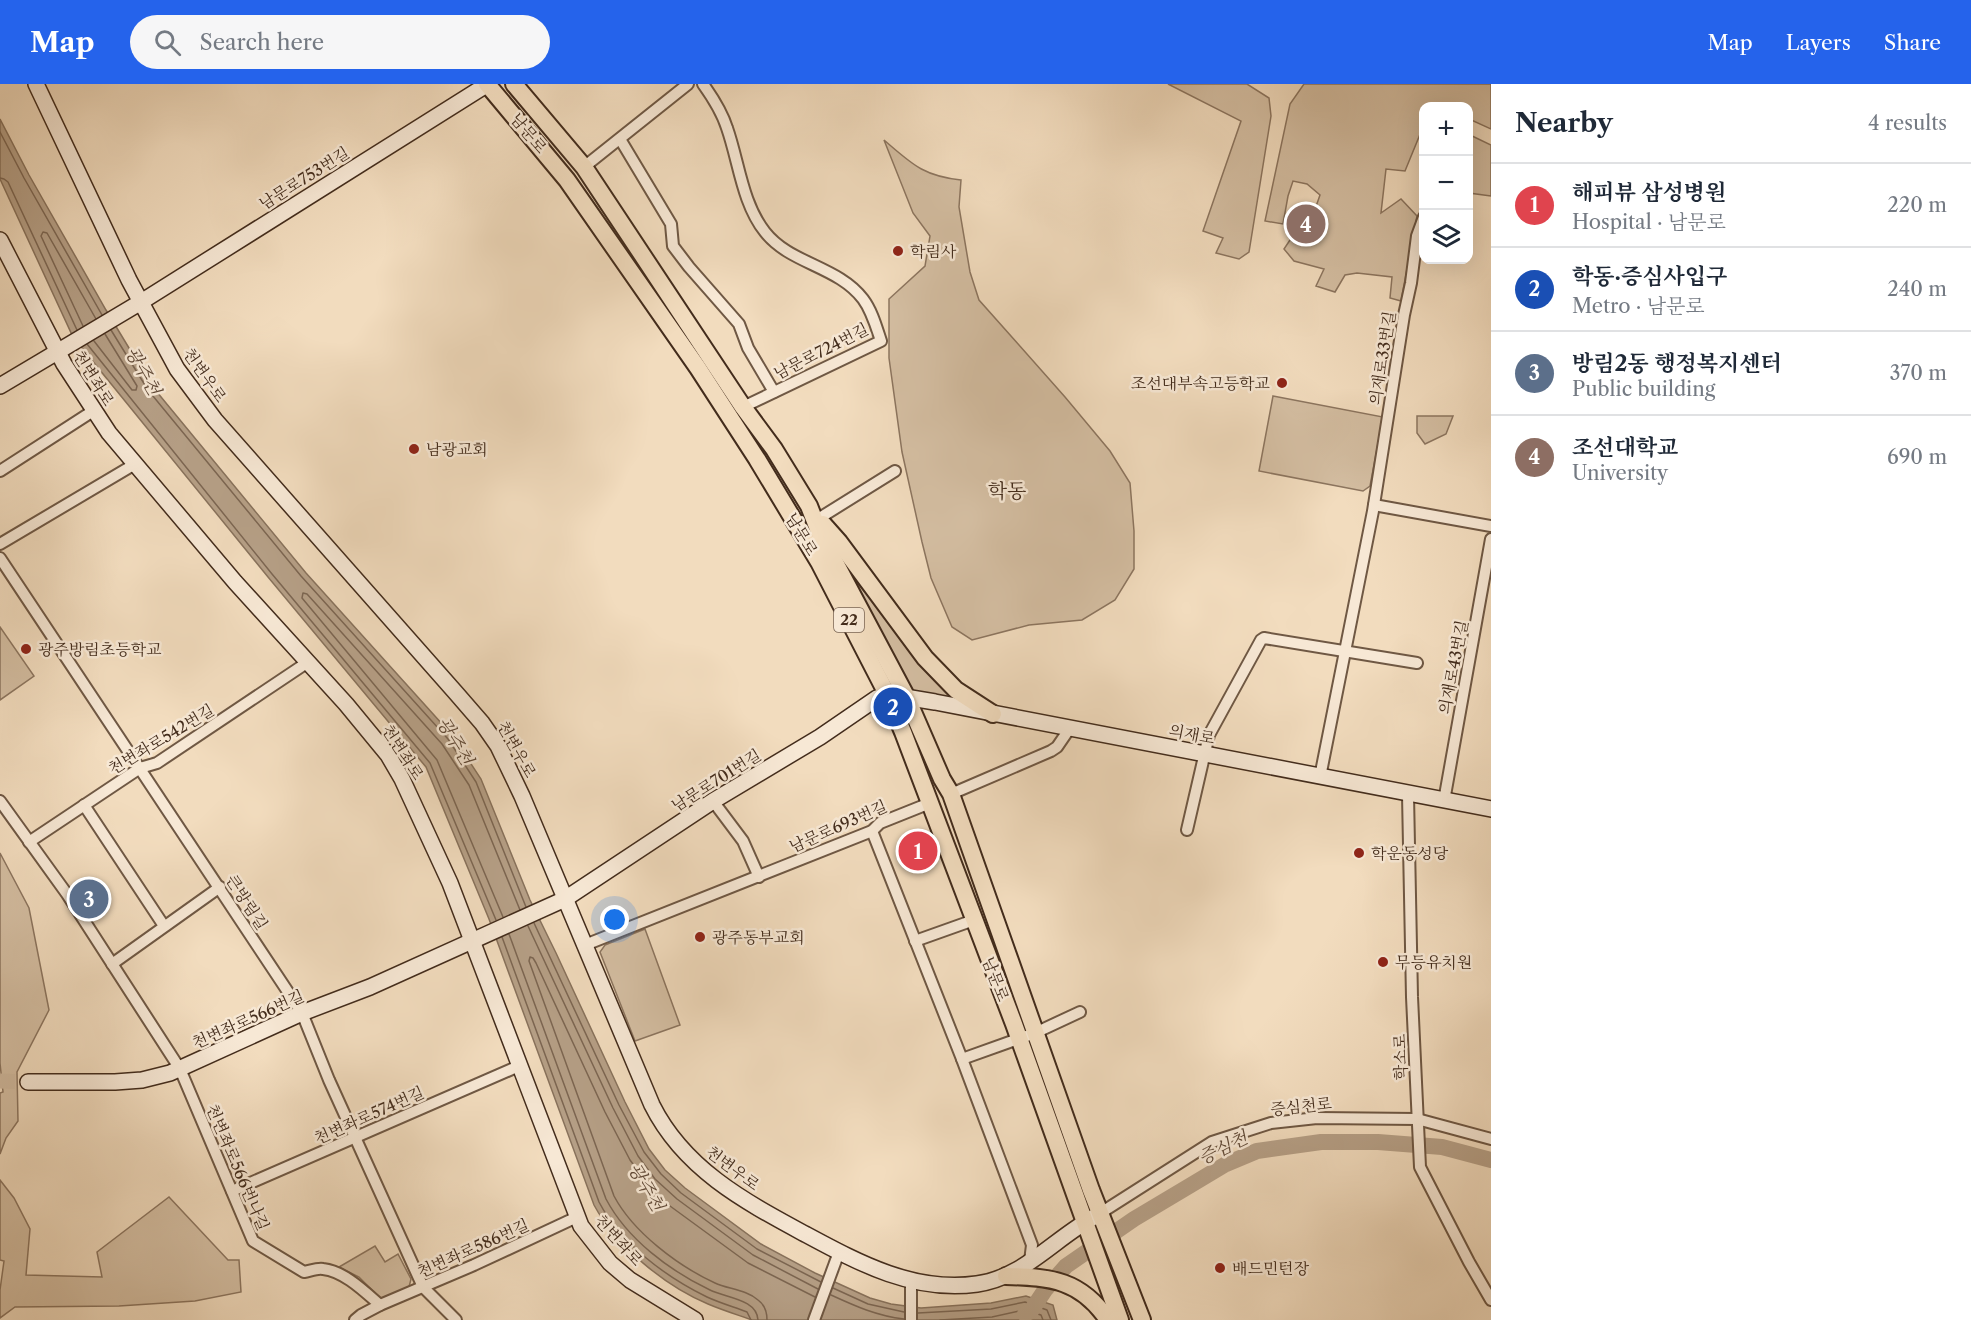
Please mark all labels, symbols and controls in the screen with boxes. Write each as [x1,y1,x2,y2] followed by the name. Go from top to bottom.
[130,15,550,69] search box
[30,25,94,59] text: Map
[151,26,184,59] icon: search
[199,29,324,56] text: Search here
[1708,30,1753,55] text: Map
[1786,30,1851,55] text: Layers
[1884,30,1941,55] text: Share
[1419,102,1473,264] map controls
[1419,102,1473,156] button: +
[1515,107,1613,139] text: Nearby
[506,109,552,158] street label: 남문로
[1868,111,1947,135] text: 4 results
[255,142,353,214] street label: 남문로753번길
[1419,156,1473,210] button: −
[1572,179,1726,206] text: 해피뷰 삼성병원
[1530,193,1539,217] text: 1
[1887,193,1947,217] text: 220 m
[1286,202,1326,246] pin: 4
[1419,210,1473,264] button: layers
[1572,210,1726,234] text: Hospital · 남문로
[910,241,957,261] place label: 학림사
[891,244,905,258] marker: 학림사
[1572,263,1727,290] text: 학동·증심사입구
[1529,277,1540,301] text: 2
[1887,277,1947,301] text: 240 m
[1572,294,1705,318] text: Metro · 남문로
[1365,310,1399,406] street label: 의재로33번길
[770,319,872,383] street label: 남문로724번길
[121,343,166,401] water label: 광주천
[179,344,231,407] street label: 천변우로
[69,346,119,410] street label: 천변좌로
[1572,350,1782,377] text: 방림2동 행정복지센터
[1529,361,1540,385] text: 3
[1890,361,1947,385] text: 370 m
[1131,373,1270,393] place label: 조선대부속고등학교
[1275,376,1289,390] marker: 조선대부속고등학교
[1572,377,1715,401] text: Public building
[1572,434,1678,461] text: 조선대학교
[426,439,488,459] place label: 남광교회
[407,442,421,456] marker: 남광교회
[1529,445,1540,469] text: 4
[1887,445,1947,469] text: 690 m
[1572,461,1668,485] text: University
[988,479,1026,503] district label: 학동
[781,509,823,559] street label: 남문로
[834,608,864,632] road number: 22
[1434,618,1472,716] street label: 의재로43번길
[38,639,162,659] place label: 광주방림초등학교
[19,642,33,656] marker: 광주방림초등학교
[874,684,912,730] pin: 2
[104,700,218,778] street label: 천변좌로542번길
[432,713,479,770] water label: 광주천
[493,717,541,781] street label: 천변우로
[1167,720,1217,748] street label: 의재로
[378,721,429,784] street label: 천변좌로
[667,744,765,816] street label: 남문로701번길
[786,796,890,856] street label: 남문로693번길
[898,828,938,873] pin: 1
[1371,843,1449,863] place label: 학운동성당
[1352,846,1366,860] marker: 학운동성당
[222,871,272,933] street label: 큰방림길
[70,876,109,922] pin: 3
[600,905,629,934] your location
[712,927,805,947] place label: 광주동부교회
[693,930,707,944] marker: 광주동부교회
[1395,952,1472,972] place label: 무등유치원
[978,954,1014,1005] street label: 남문로
[1376,955,1390,969] marker: 무등유치원
[189,985,307,1053] street label: 천변좌로566번길
[1389,1033,1411,1081] street label: 학소로
[311,1082,427,1148] street label: 천변좌로574번길
[1269,1093,1333,1119] street label: 증심천로
[202,1101,274,1233] street label: 천변좌로566번나길
[1195,1126,1253,1169] water label: 증심천
[702,1141,764,1195] street label: 천변우로
[623,1159,669,1216] water label: 광주천
[591,1210,647,1270] street label: 천변좌로
[414,1214,532,1282] street label: 천변좌로586번길
[1232,1258,1310,1278] place label: 배드민턴장
[1213,1261,1227,1275] marker: 배드민턴장

